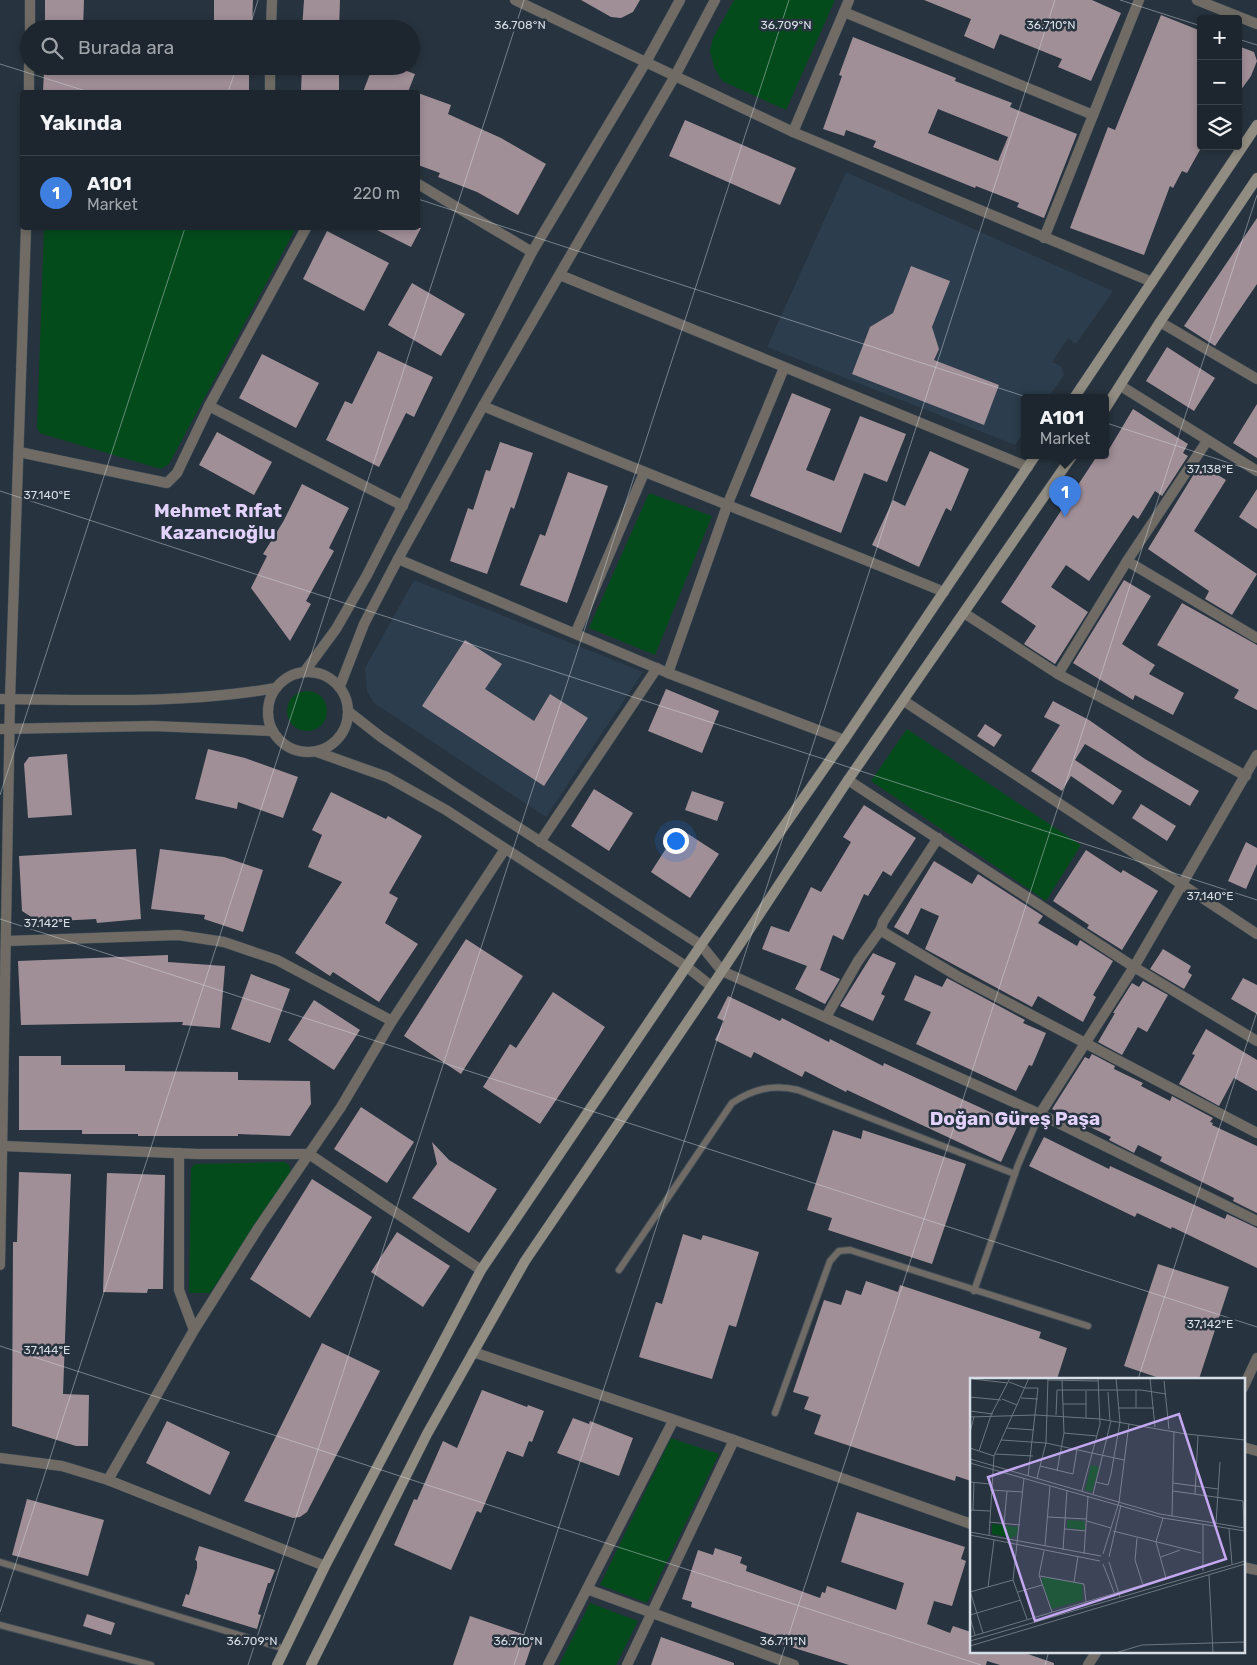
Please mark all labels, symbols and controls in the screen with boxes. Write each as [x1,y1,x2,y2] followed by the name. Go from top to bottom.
[1197,15,1242,150] map controls
[1197,15,1242,60] button: +
[494,18,546,32] text: 36.708°N
[761,18,812,32] text: 36.709°N
[1026,18,1076,32] text: 36.710°N
[20,20,420,75] search box
[38,34,66,62] icon: search
[78,36,174,59] text: Burada ara
[1197,60,1242,105] button: −
[1197,105,1242,150] button: layers
[40,110,122,135] text: Yakında
[87,172,132,195] text: A101
[52,184,60,203] text: 1
[353,184,400,203] text: 220 m
[87,195,138,214] text: Market
[1021,394,1109,459] popup
[1040,406,1084,429] text: A101
[1040,429,1090,448] text: Market
[1187,462,1233,476] text: 37.138°E
[1049,476,1081,517] pin: 1
[24,488,70,502] text: 37.140°E
[154,499,282,544] district label: Mehmet Rıfat Kazancıoğlu
[663,828,689,854] your location
[1187,889,1233,903] text: 37.140°E
[24,916,70,930] text: 37.142°E
[930,1107,1100,1130] district label: Doğan Güreş Paşa
[1187,1317,1233,1331] text: 37.142°E
[24,1343,70,1357] text: 37.144°E
[970,1378,1244,1652] inset map
[227,1634,278,1648] text: 36.709°N
[493,1634,543,1648] text: 36.710°N
[760,1634,806,1648] text: 36.711°N

